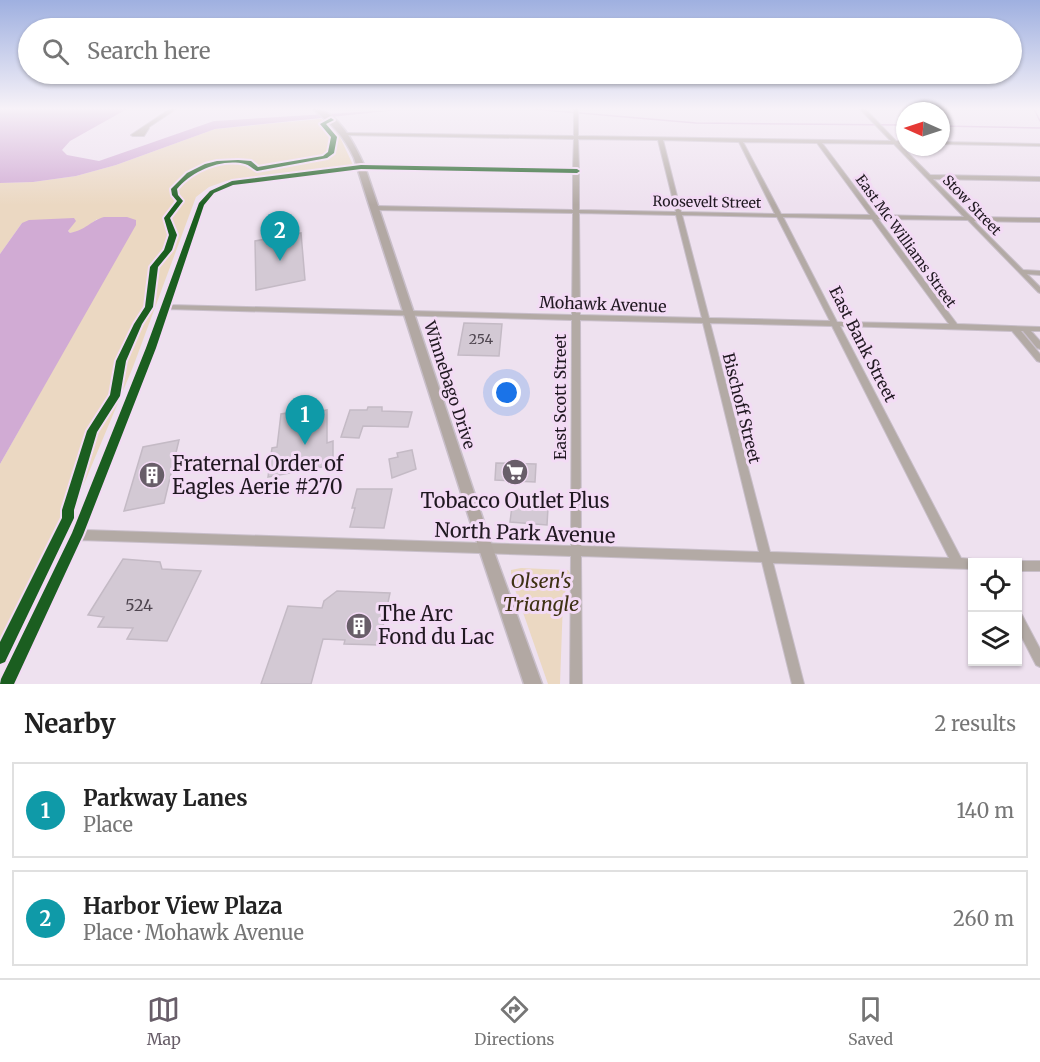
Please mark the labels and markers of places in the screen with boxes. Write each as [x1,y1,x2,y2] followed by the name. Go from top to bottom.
[260,212,300,261] pin: 2
[286,396,324,445] pin: 1
[172,451,345,499] place label: Fraternal Order of Eagles Aerie #270
[500,457,530,487] supermarket icon: Tobacco Outlet Plus
[137,460,167,490] building icon: Fraternal Order of Eagles Aerie #270
[420,488,610,513] place label: Tobacco Outlet Plus
[378,601,494,649] place label: The Arc Fond du Lac
[344,611,374,641] building icon: The Arc Fond du Lac

